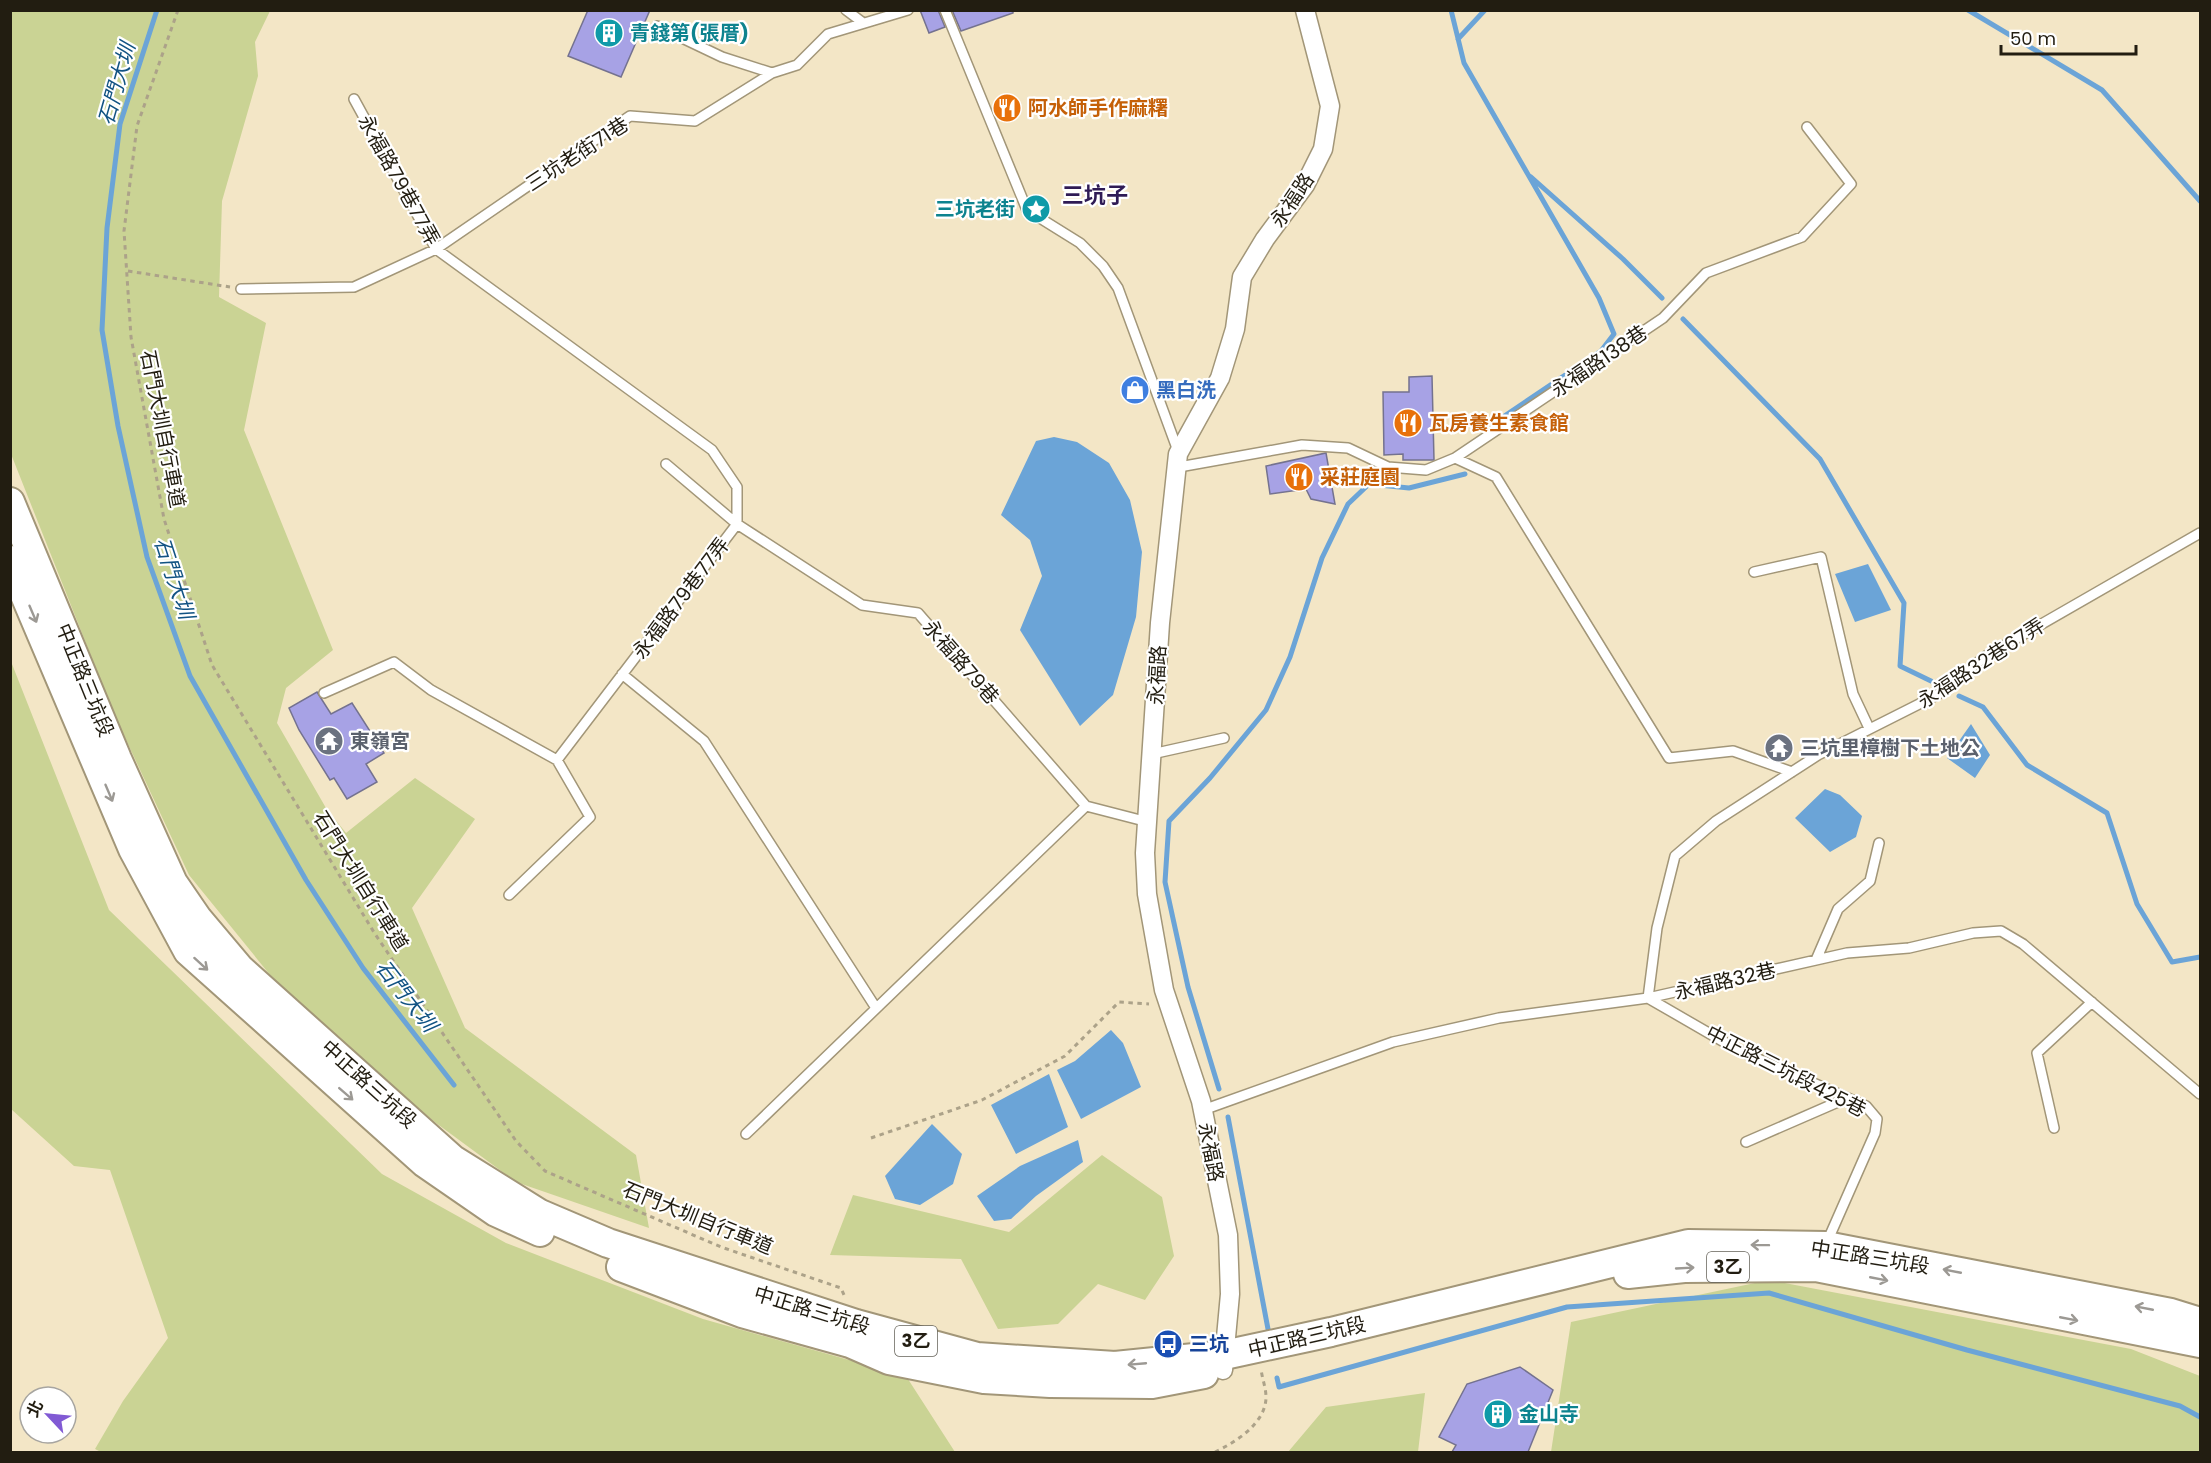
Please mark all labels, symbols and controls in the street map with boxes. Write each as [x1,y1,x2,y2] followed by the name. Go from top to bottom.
[593,17,625,49] building icon: 青錢第(張厝)
[2001,18,2136,56] scale bar
[630,19,749,47] place label: 青錢第(張厝)
[2010,26,2056,51] text: 50 m
[91,37,143,128] water label: 石門大圳
[991,92,1023,124] restaurant icon: 阿水師手作麻糬
[1028,94,1168,122] place label: 阿水師手作麻糬
[352,110,446,250] street label: 永福路79巷77弄
[520,110,634,198] street label: 三坑老街71巷
[1264,167,1320,233] street label: 永福路
[1062,180,1128,211] district label: 三坑子
[1020,193,1052,225] place icon: 三坑老街
[935,195,1015,223] place label: 三坑老街
[1545,318,1653,404] street label: 永福路138巷
[134,348,192,510] street label: 石門大圳自行車道
[1119,374,1151,406] shop icon: 黑白洗
[1156,376,1216,404] place label: 黑白洗
[1392,407,1424,439] restaurant icon: 瓦房養生素食館
[1429,409,1569,437] place label: 瓦房養生素食館
[1283,461,1315,493] restaurant icon: 采莊庭園
[1320,463,1400,491] place label: 采莊庭園
[626,532,736,664] street label: 永福路79巷77弄
[148,533,202,625] water label: 石門大圳
[28,604,39,622] one-way arrow
[1912,611,2050,715] street label: 永福路32巷67弄
[916,614,1006,710] street label: 永福路79巷
[50,619,120,741] street label: 中正路三坑段
[1141,644,1173,706] street label: 永福路
[313,725,345,757] temple icon: 東嶺宮
[350,727,410,755] place label: 東嶺宮
[1763,732,1795,764] temple icon: 三坑里樟樹下土地公
[1800,734,1980,762] place label: 三坑里樟樹下土地公
[104,783,115,802] one-way arrow
[307,806,415,956] street label: 石門大圳自行車道
[369,954,446,1040] water label: 石門大圳
[1672,956,1778,1006] street label: 永福路32巷
[193,957,208,971] one-way arrow
[1701,1018,1871,1124] street label: 中正路三坑段425巷
[315,1033,423,1135] street label: 中正路三坑段
[338,1088,354,1101] one-way arrow
[1192,1120,1230,1184] street label: 永福路
[619,1175,777,1261] street label: 石門大圳自行車道
[1809,1234,1931,1280] street label: 中正路三坑段
[1750,1239,1770,1251] one-way arrow
[1707,1252,1749,1282] road number: 3乙
[1674,1263,1694,1274] one-way arrow
[1943,1265,1963,1276] one-way arrow
[1868,1274,1888,1285] one-way arrow
[751,1279,873,1341] street label: 中正路三坑段
[2134,1302,2154,1313] one-way arrow
[1245,1310,1369,1364] street label: 中正路三坑段
[2059,1314,2079,1325] one-way arrow
[895,1326,937,1356] road number: 3乙
[1152,1328,1184,1360] bus stop icon: 三坑
[1189,1330,1229,1358] place label: 三坑
[1128,1359,1148,1370] one-way arrow
[18,1385,78,1445] north arrow
[21,1396,49,1421] text: 北
[1482,1398,1514,1430] building icon: 金山寺
[1519,1400,1579,1428] place label: 金山寺

